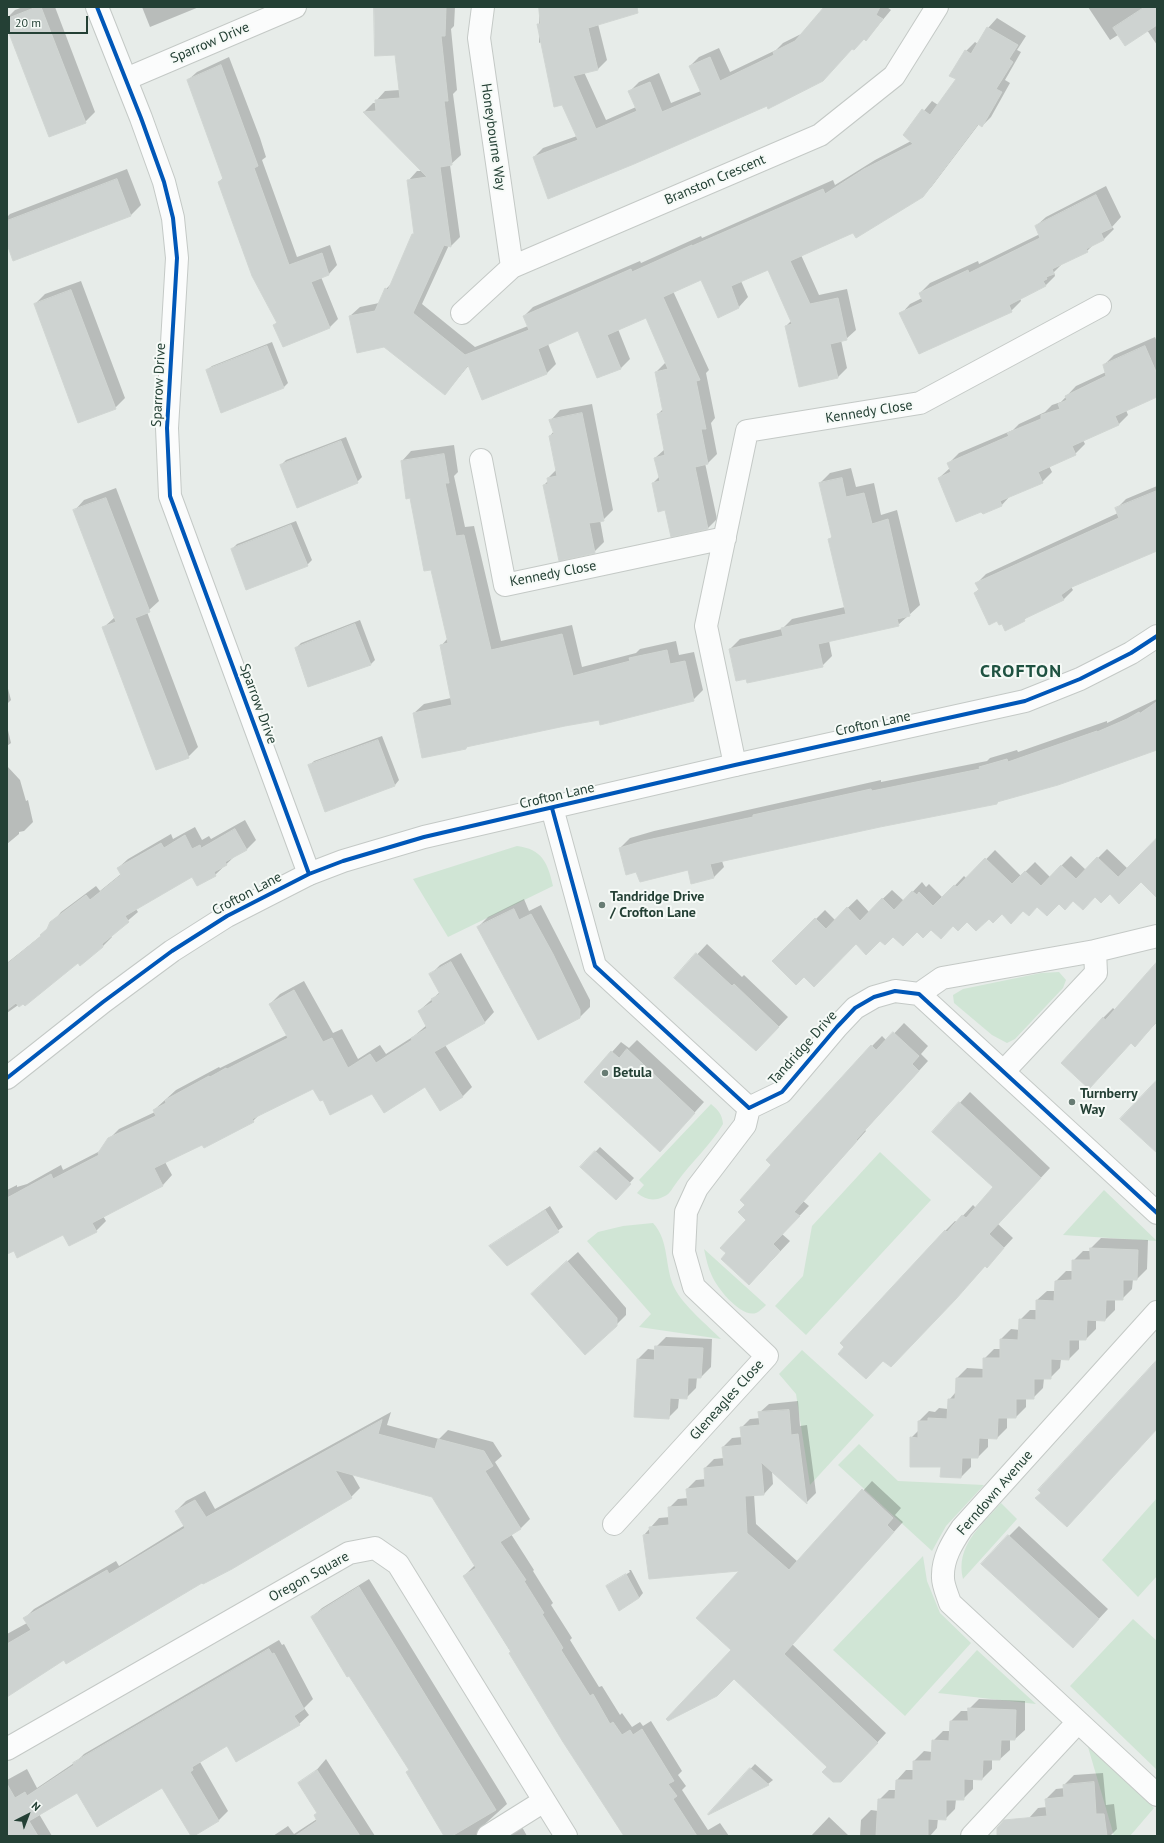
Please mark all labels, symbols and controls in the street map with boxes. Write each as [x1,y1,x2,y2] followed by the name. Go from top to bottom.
[10,8,90,34] scale bar
[15,15,41,30] text: 20 m
[168,19,252,67] street label: Sparrow Drive
[477,82,509,192] street label: Honeybourne Way
[662,151,768,209] street label: Branston Crescent
[148,343,170,427] street label: Sparrow Drive
[824,397,914,427] street label: Kennedy Close
[508,557,598,591] street label: Kennedy Close
[980,661,1062,683] district label: CROFTON
[236,662,280,746] street label: Sparrow Drive
[834,708,912,740] street label: Crofton Lane
[518,779,596,813] street label: Crofton Lane
[209,869,285,919] street label: Crofton Lane
[610,889,704,922] place label: Tandridge Drive / Crofton Lane
[597,900,607,910] marker: Tandridge Drive / Crofton Lane
[765,1007,841,1089] street label: Tandridge Drive
[613,1065,652,1081] place label: Betula
[600,1068,610,1078] marker: Betula
[1080,1086,1138,1118] place label: Turnberry Way
[1067,1097,1077,1107] marker: Turnberry Way
[686,1356,768,1444] street label: Gleneagles Close
[954,1447,1036,1539] street label: Ferndown Avenue
[266,1548,352,1606] street label: Oregon Square
[8,1795,48,1835] north arrow
[29,1798,43,1814] text: N

